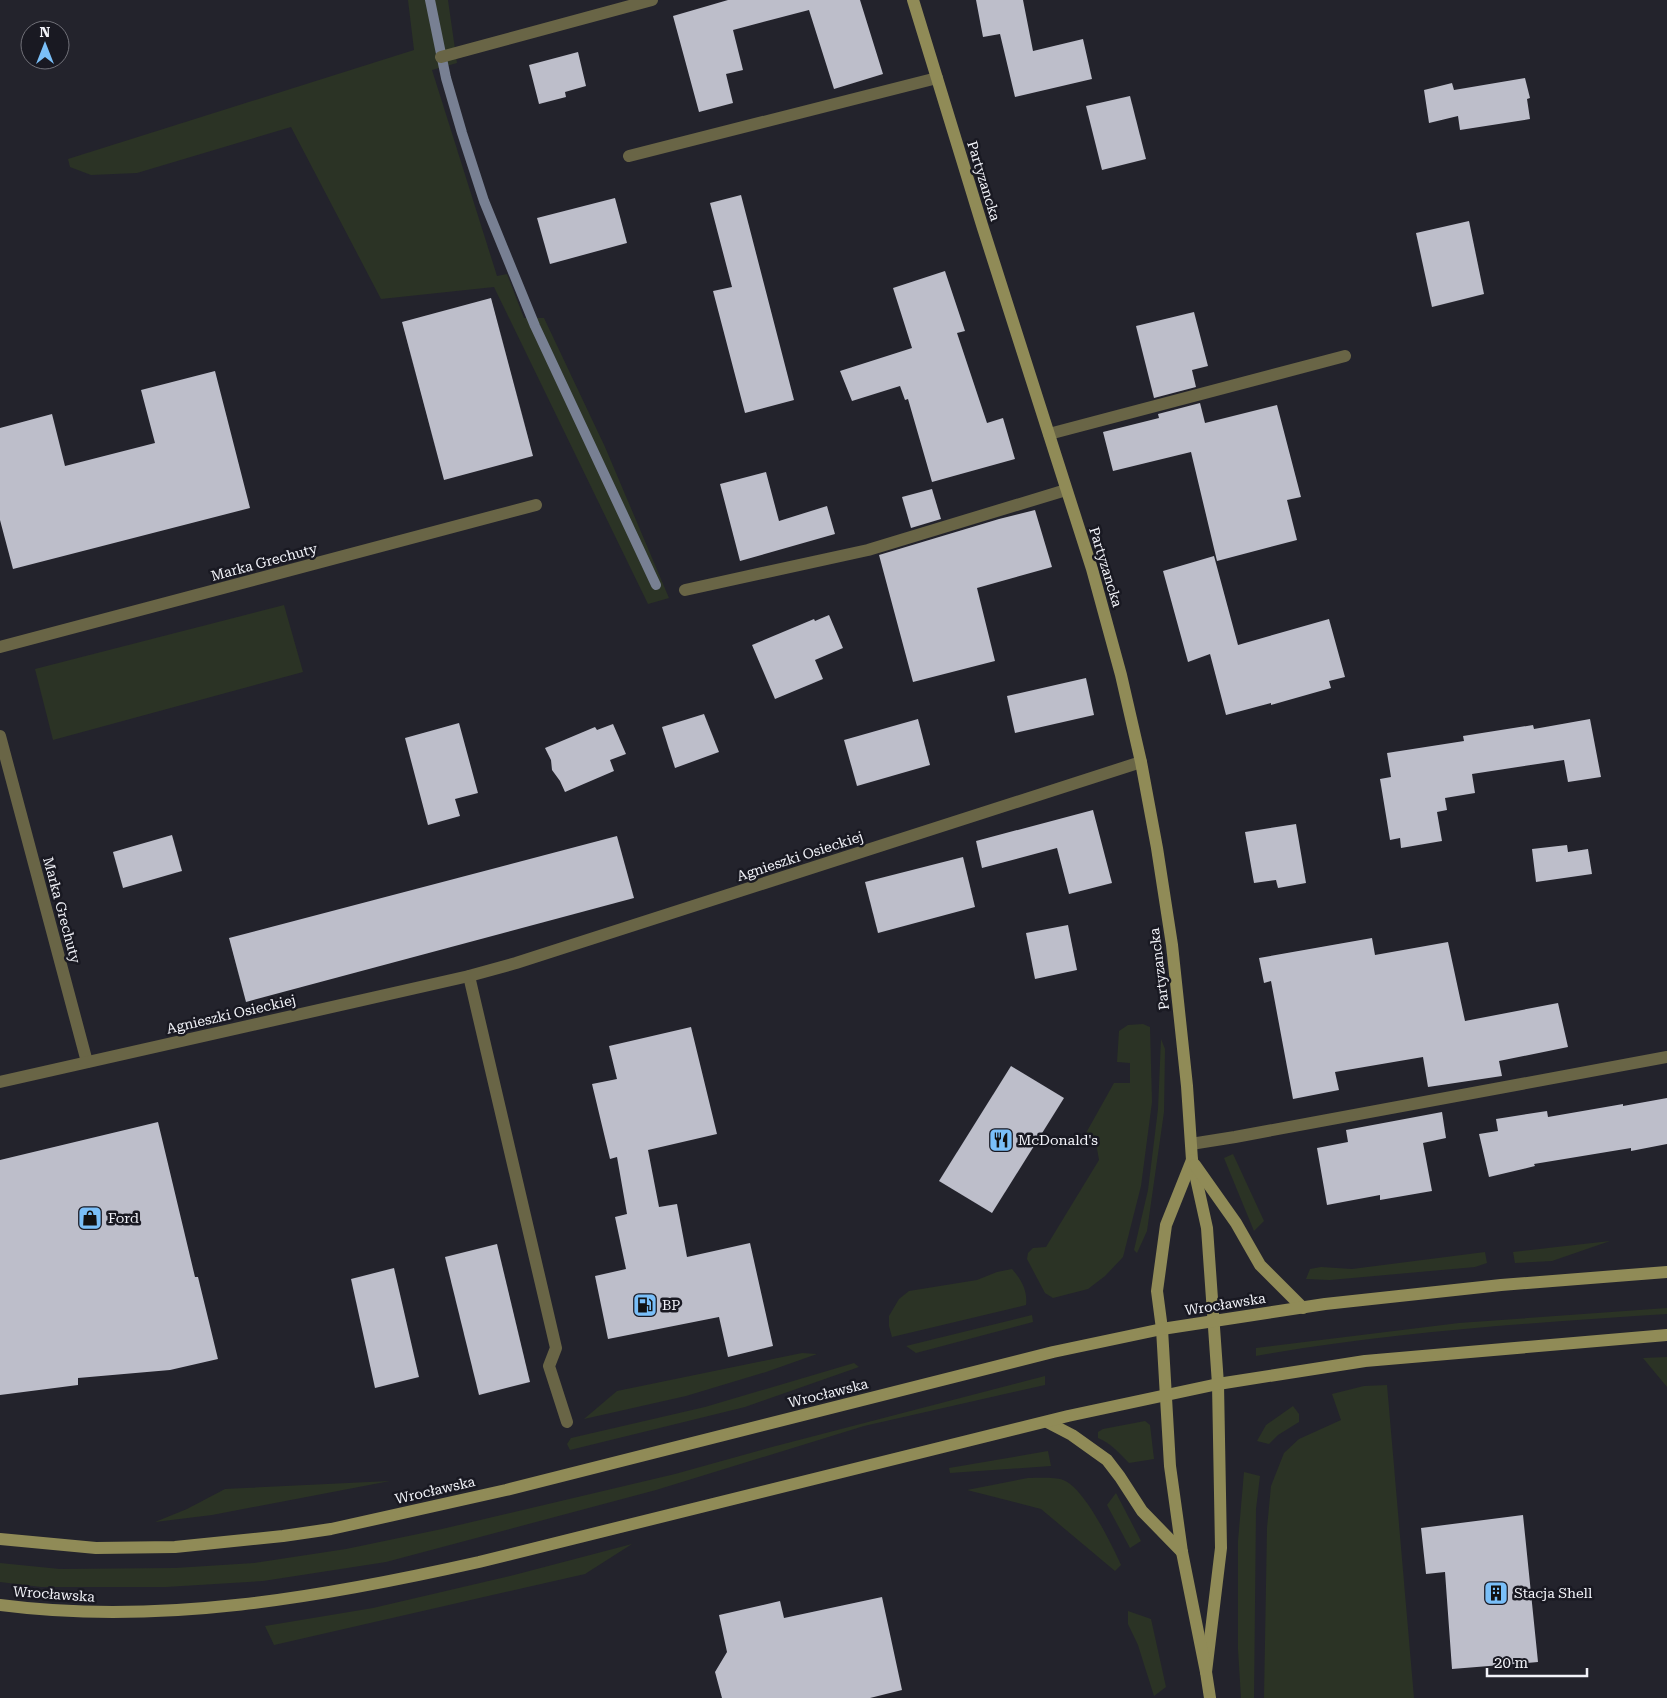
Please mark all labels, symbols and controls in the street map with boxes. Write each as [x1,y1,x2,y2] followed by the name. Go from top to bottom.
[20,20,70,70] north arrow
[40,24,51,40] text: N
[964,139,1004,223] street label: Partyzancka
[1086,525,1126,609] street label: Partyzancka
[209,540,320,584] street label: Marka Grechuty
[735,828,865,884] street label: Agnieszki Osieckiej
[40,855,84,966] street label: Marka Grechuty
[1146,927,1172,1011] street label: Partyzancka
[165,991,297,1037] street label: Agnieszki Osieckiej
[988,1127,1014,1153] restaurant icon: McDonald's
[1018,1132,1098,1148] place label: McDonald's
[77,1205,103,1231] shop icon: Ford
[108,1210,139,1226] place label: Ford
[1183,1290,1267,1318] street label: Wrocławska
[632,1292,658,1318] fuel station icon: BP
[662,1297,680,1313] place label: BP
[786,1375,870,1411] street label: Wrocławska
[393,1473,477,1507] street label: Wrocławska
[1483,1580,1509,1606] building icon: Stacja Shell
[13,1583,96,1605] street label: Wrocławska
[1514,1585,1593,1601] place label: Stacja Shell
[1487,1646,1587,1678] scale bar
[1494,1654,1529,1672] text: 20 m

